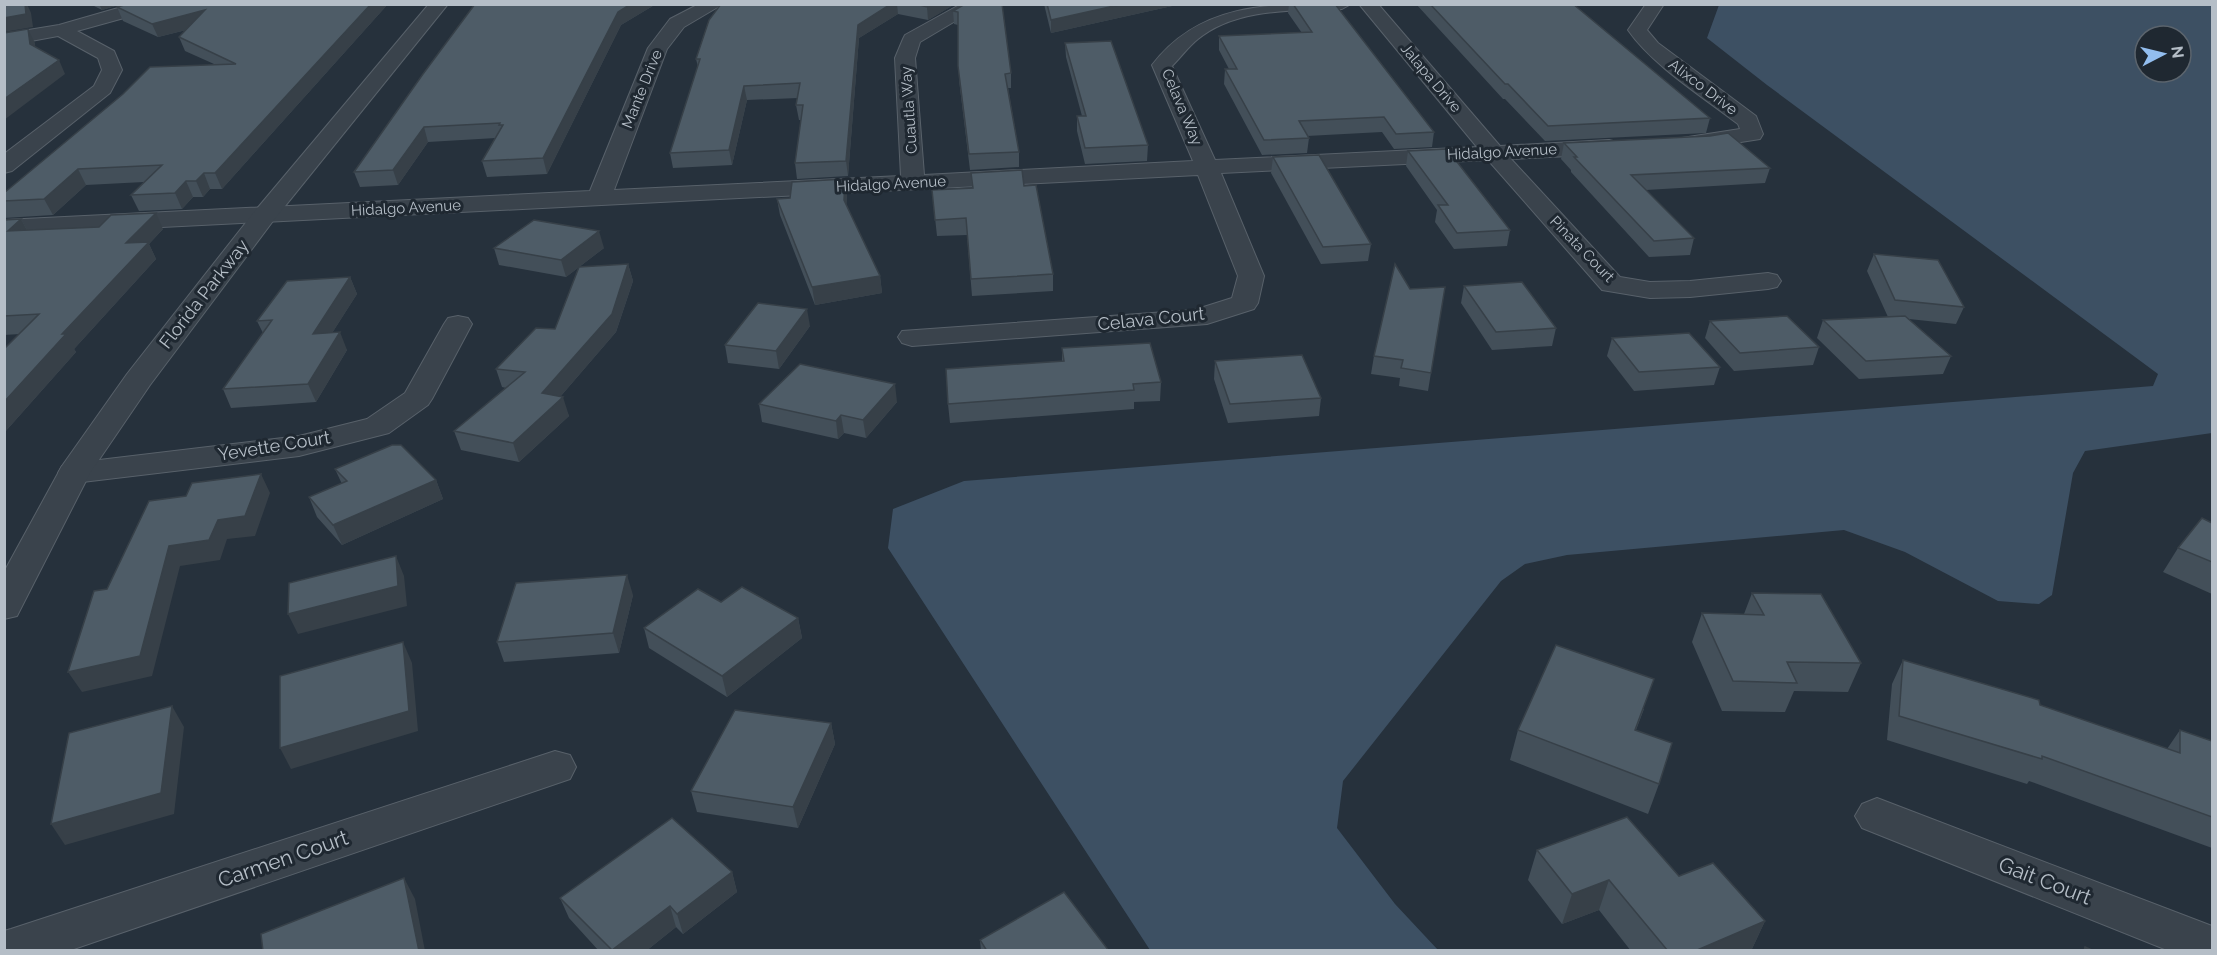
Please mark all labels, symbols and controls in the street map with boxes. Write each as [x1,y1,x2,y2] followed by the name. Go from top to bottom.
[2133,24,2193,84] north arrow
[1397,40,1465,116] street label: Jalapa Drive
[2167,45,2188,59] text: N
[618,47,666,131] street label: Mante Drive
[1665,55,1741,119] street label: Alixco Drive
[897,66,921,154] street label: Cuautla Way
[1158,66,1206,148] street label: Celava Way
[1447,140,1558,164] street label: Hidalgo Avenue
[836,172,947,196] street label: Hidalgo Avenue
[351,196,462,220] street label: Hidalgo Avenue
[1546,212,1618,286] street label: Pinata Court
[155,235,253,352] street label: Florida Parkway
[1097,302,1205,335] street label: Celava Court
[216,426,332,465] street label: Yevette Court
[214,825,351,893] street label: Carmen Court
[1995,851,2095,910] street label: Gait Court

